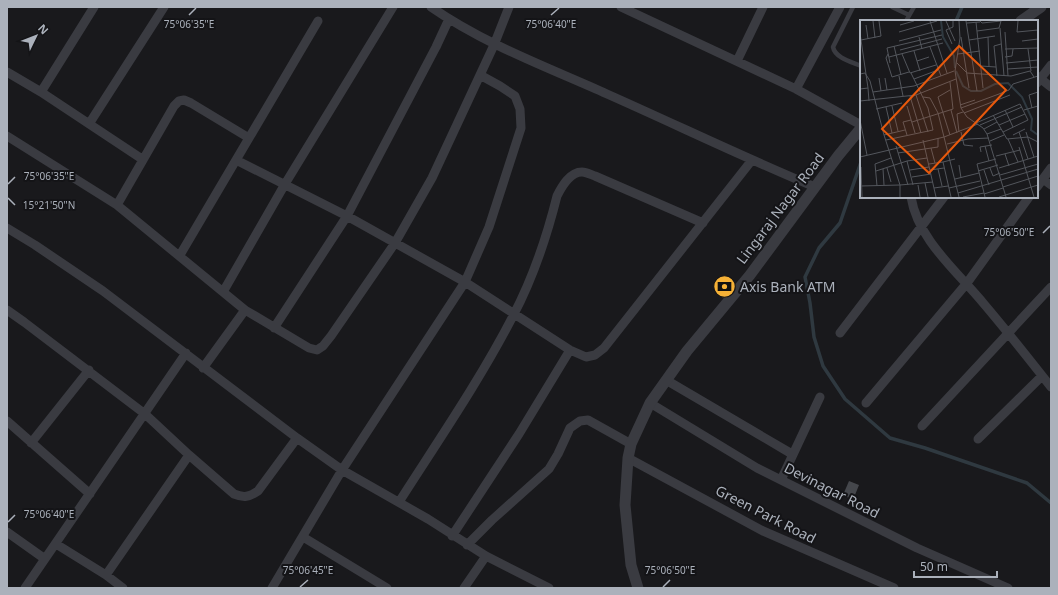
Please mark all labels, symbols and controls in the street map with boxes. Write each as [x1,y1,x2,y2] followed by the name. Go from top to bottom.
[16,16,56,56] north arrow
[164,17,214,31] text: 75°06'35"E
[526,17,576,31] text: 75°06'40"E
[35,20,52,37] text: N
[860,20,1038,198] inset map
[732,148,828,268] street label: Lingaraj Nagar Road
[24,169,74,183] text: 75°06'35"E
[23,198,75,212] text: 15°21'50"N
[984,225,1034,239] text: 75°06'50"E
[711,273,737,299] bank icon: Axis Bank ATM
[740,277,835,296] place label: Axis Bank ATM
[781,458,883,522] street label: Devinagar Road
[712,480,820,548] street label: Green Park Road
[24,507,74,521] text: 75°06'40"E
[914,553,997,579] scale bar
[920,558,948,575] text: 50 m
[283,563,333,577] text: 75°06'45"E
[645,563,695,577] text: 75°06'50"E

